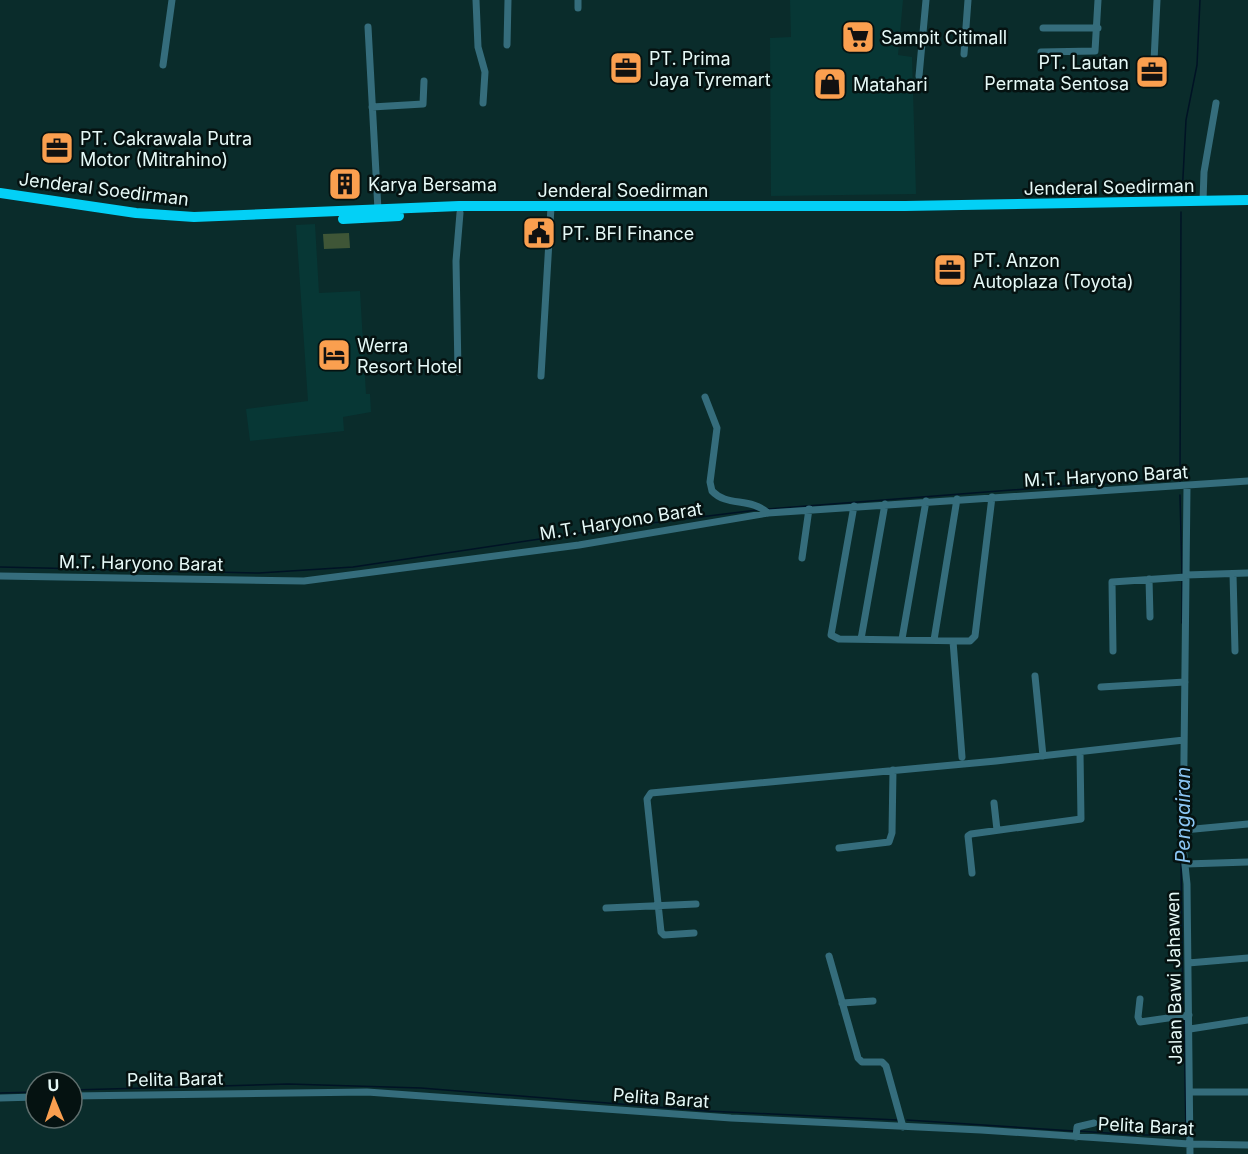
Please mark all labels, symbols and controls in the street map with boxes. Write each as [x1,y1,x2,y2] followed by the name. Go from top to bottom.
[840,19,876,55] supermarket icon: Sampit Citimall
[881,27,1007,48] place label: Sampit Citimall
[649,48,771,90] place label: PT. Prima Jaya Tyremart
[608,50,644,86] office icon: PT. Prima Jaya Tyremart
[984,52,1129,94] place label: PT. Lautan Permata Sentosa
[1134,54,1170,90] office icon: PT. Lautan Permata Sentosa
[812,66,848,102] shop icon: Matahari
[853,74,928,95] place label: Matahari
[80,128,252,170] place label: PT. Cakrawala Putra Motor (Mitrahino)
[39,130,75,166] office icon: PT. Cakrawala Putra Motor (Mitrahino)
[327,166,363,202] building icon: Karya Bersama
[18,168,190,210] street label: Jenderal Soedirman
[368,174,497,195] place label: Karya Bersama
[1023,175,1195,199] street label: Jenderal Soedirman
[537,180,709,201] street label: Jenderal Soedirman
[521,215,557,251] public building icon: PT. BFI Finance
[562,223,694,244] place label: PT. BFI Finance
[973,250,1134,292] place label: PT. Anzon Autoplaza (Toyota)
[932,252,968,288] office icon: PT. Anzon Autoplaza (Toyota)
[357,335,462,377] place label: Werra Resort Hotel
[316,337,352,373] hotel icon: Werra Resort Hotel
[1023,461,1189,491] street label: M.T. Haryono Barat
[538,498,704,544] street label: M.T. Haryono Barat
[59,551,223,575] street label: M.T. Haryono Barat
[1171,767,1195,863] water label: Pengairan
[1162,891,1186,1065] street label: Jalan Bawi Jahawen
[127,1068,223,1090] street label: Pelita Barat
[24,1070,84,1130] north arrow
[47,1075,60,1095] text: U
[612,1084,710,1112] street label: Pelita Barat
[1097,1113,1195,1139] street label: Pelita Barat

